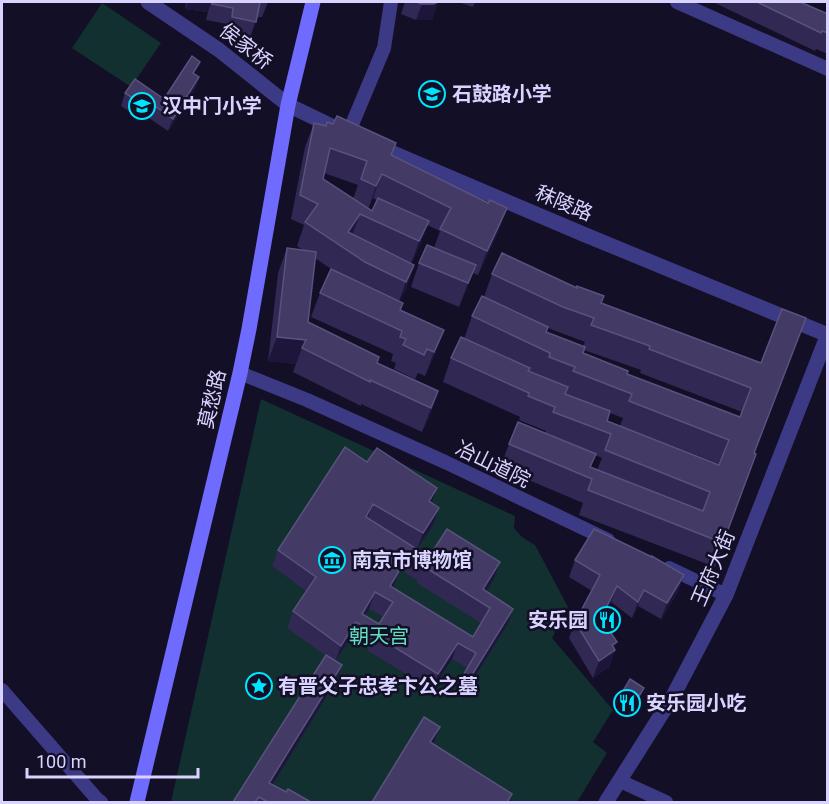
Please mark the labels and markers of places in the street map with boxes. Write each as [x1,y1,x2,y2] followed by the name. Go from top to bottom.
[417,79,447,109] school or university icon: 石鼓路小学
[452,82,552,106] place label: 石鼓路小学
[127,91,157,121] school or university icon: 汉中门小学
[162,94,262,118] place label: 汉中门小学
[317,545,347,575] museum icon: 南京市博物馆
[352,548,472,572] place label: 南京市博物馆
[592,605,622,635] restaurant icon: 安乐园
[528,608,588,632] place label: 安乐园
[244,671,274,701] place icon: 有晋父子忠孝卞公之墓
[278,674,478,698] place label: 有晋父子忠孝卞公之墓
[612,688,642,718] restaurant icon: 安乐园小吃
[646,691,747,715] place label: 安乐园小吃

